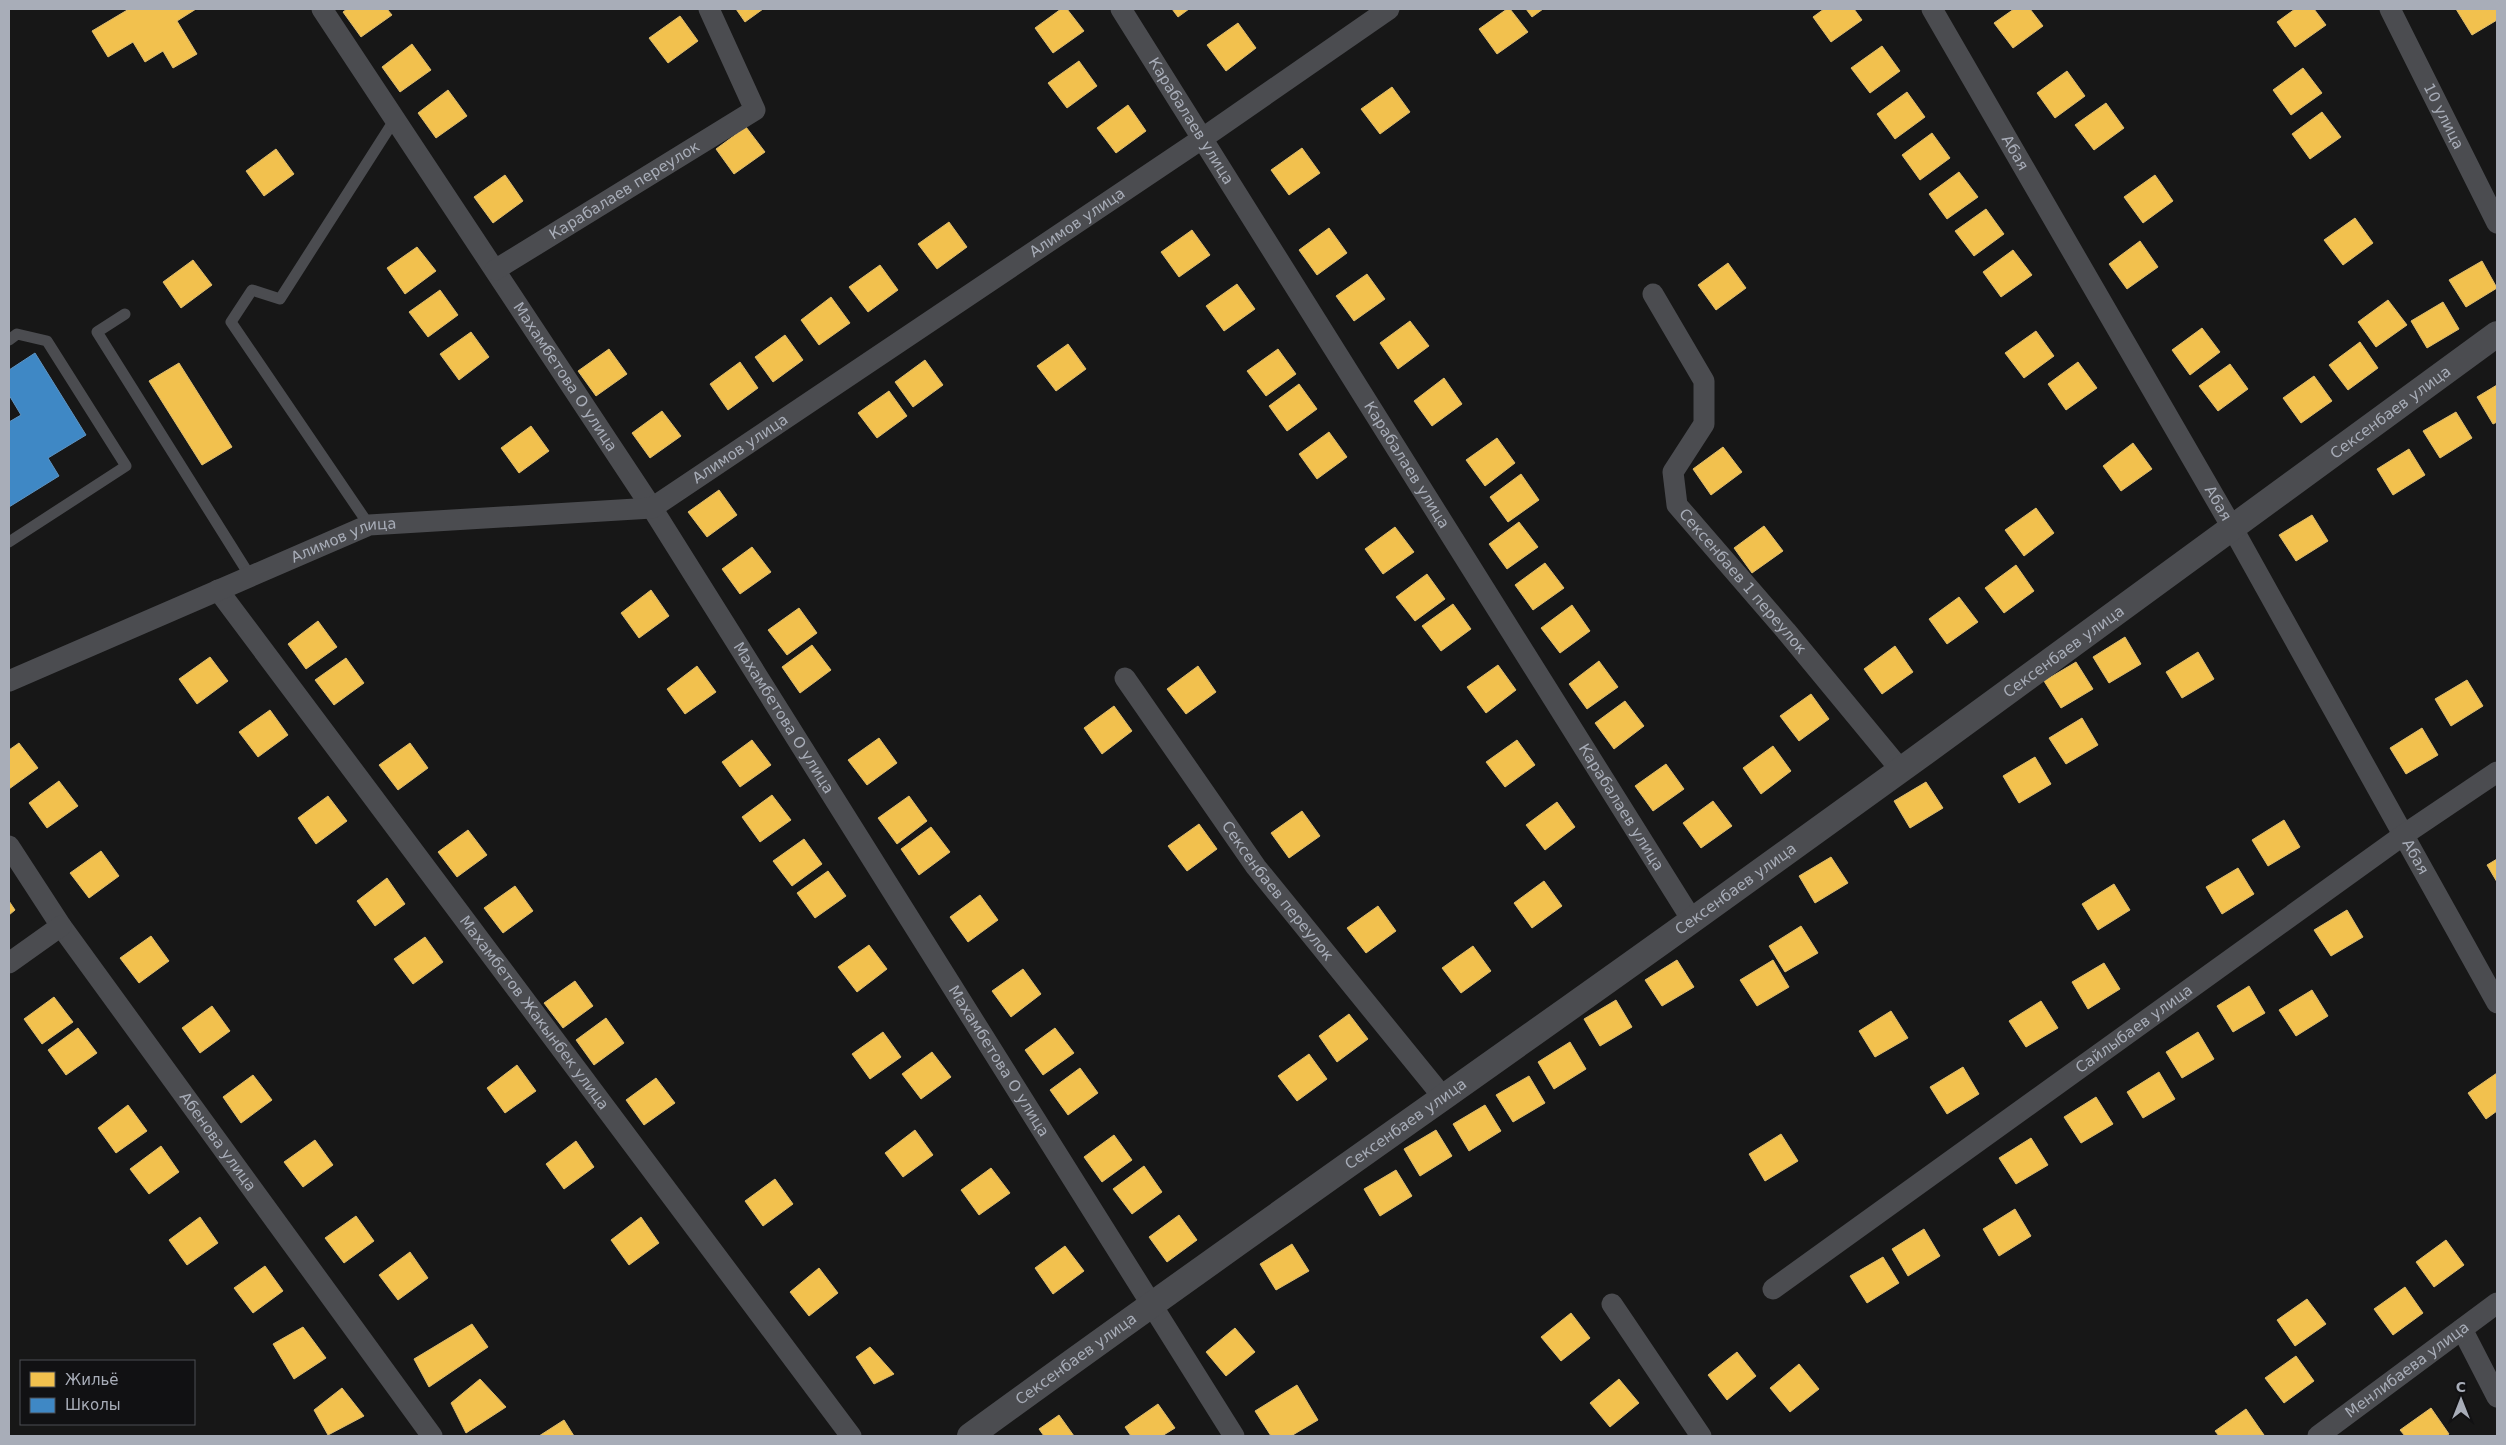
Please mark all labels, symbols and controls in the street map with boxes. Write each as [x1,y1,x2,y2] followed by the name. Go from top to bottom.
[1145,54,1238,188] street label: Карабалаев улица
[2420,80,2468,152] street label: 10 улица
[1998,132,2032,174] street label: Абая
[546,137,703,243] street label: Карабалаев переулок
[1026,184,1128,261] street label: Алимов улица
[509,299,621,455] street label: Махамбетова О улица
[2327,362,2454,463] street label: Сексенбаев улица
[1360,398,1453,532] street label: Карабалаев улица
[689,410,791,487] street label: Алимов улица
[2201,482,2235,524] street label: Абая
[1675,505,1810,658] street label: Сексенбаев 1 переулок
[288,514,397,567] street label: Алимов улица
[2000,602,2128,702] street label: Сексенбаев улица
[729,639,838,797] street label: Махамбетова О улица
[1575,740,1668,874] street label: Карабалаев улица
[1218,818,1337,964] street label: Сексенбаев переулок
[2398,836,2433,878] street label: Абая
[1672,839,1800,939] street label: Сексенбаев улица
[456,912,613,1113] street label: Махамбетов Жакынбек улица
[2072,981,2196,1077] street label: Сайлыбаев улица
[945,982,1053,1140] street label: Махамбетова О улица
[1341,1075,1470,1173] street label: Сексенбаев улица
[176,1088,260,1195] street label: Абенова улица
[1012,1309,1140,1409] street label: Сексенбаев улица
[2342,1318,2472,1422] street label: Менлибаева улица
[20,1360,195,1425] legend
[65,1371,119,1389] text: Жильё
[2436,1375,2486,1425] north arrow
[2456,1379,2466,1395] text: С
[65,1396,121,1414] text: Школы

